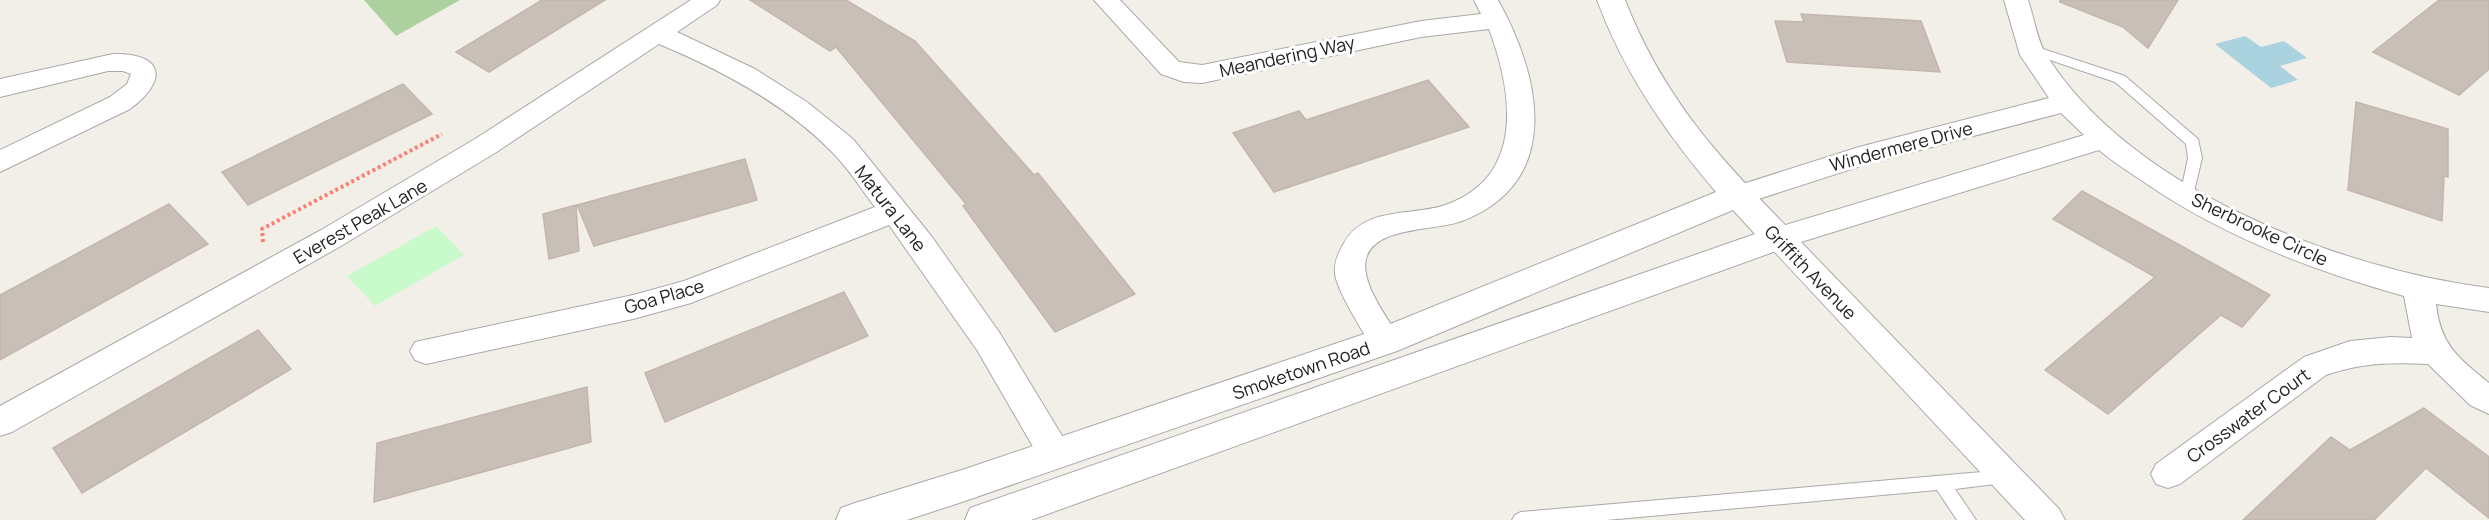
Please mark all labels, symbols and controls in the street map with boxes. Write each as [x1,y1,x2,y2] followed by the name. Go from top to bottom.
[1217,30,1357,82] street label: Meandering Way
[1827,115,1975,177] street label: Windermere Drive
[850,160,932,256] street label: Matura Lane
[289,173,431,269] street label: Everest Peak Lane
[2188,187,2332,271] street label: Sherbrooke Circle
[1760,219,1862,325] street label: Griffith Avenue
[621,273,707,319] street label: Goa Place
[1229,335,1373,405] street label: Smoketown Road
[2182,362,2314,468] street label: Crosswater Court

